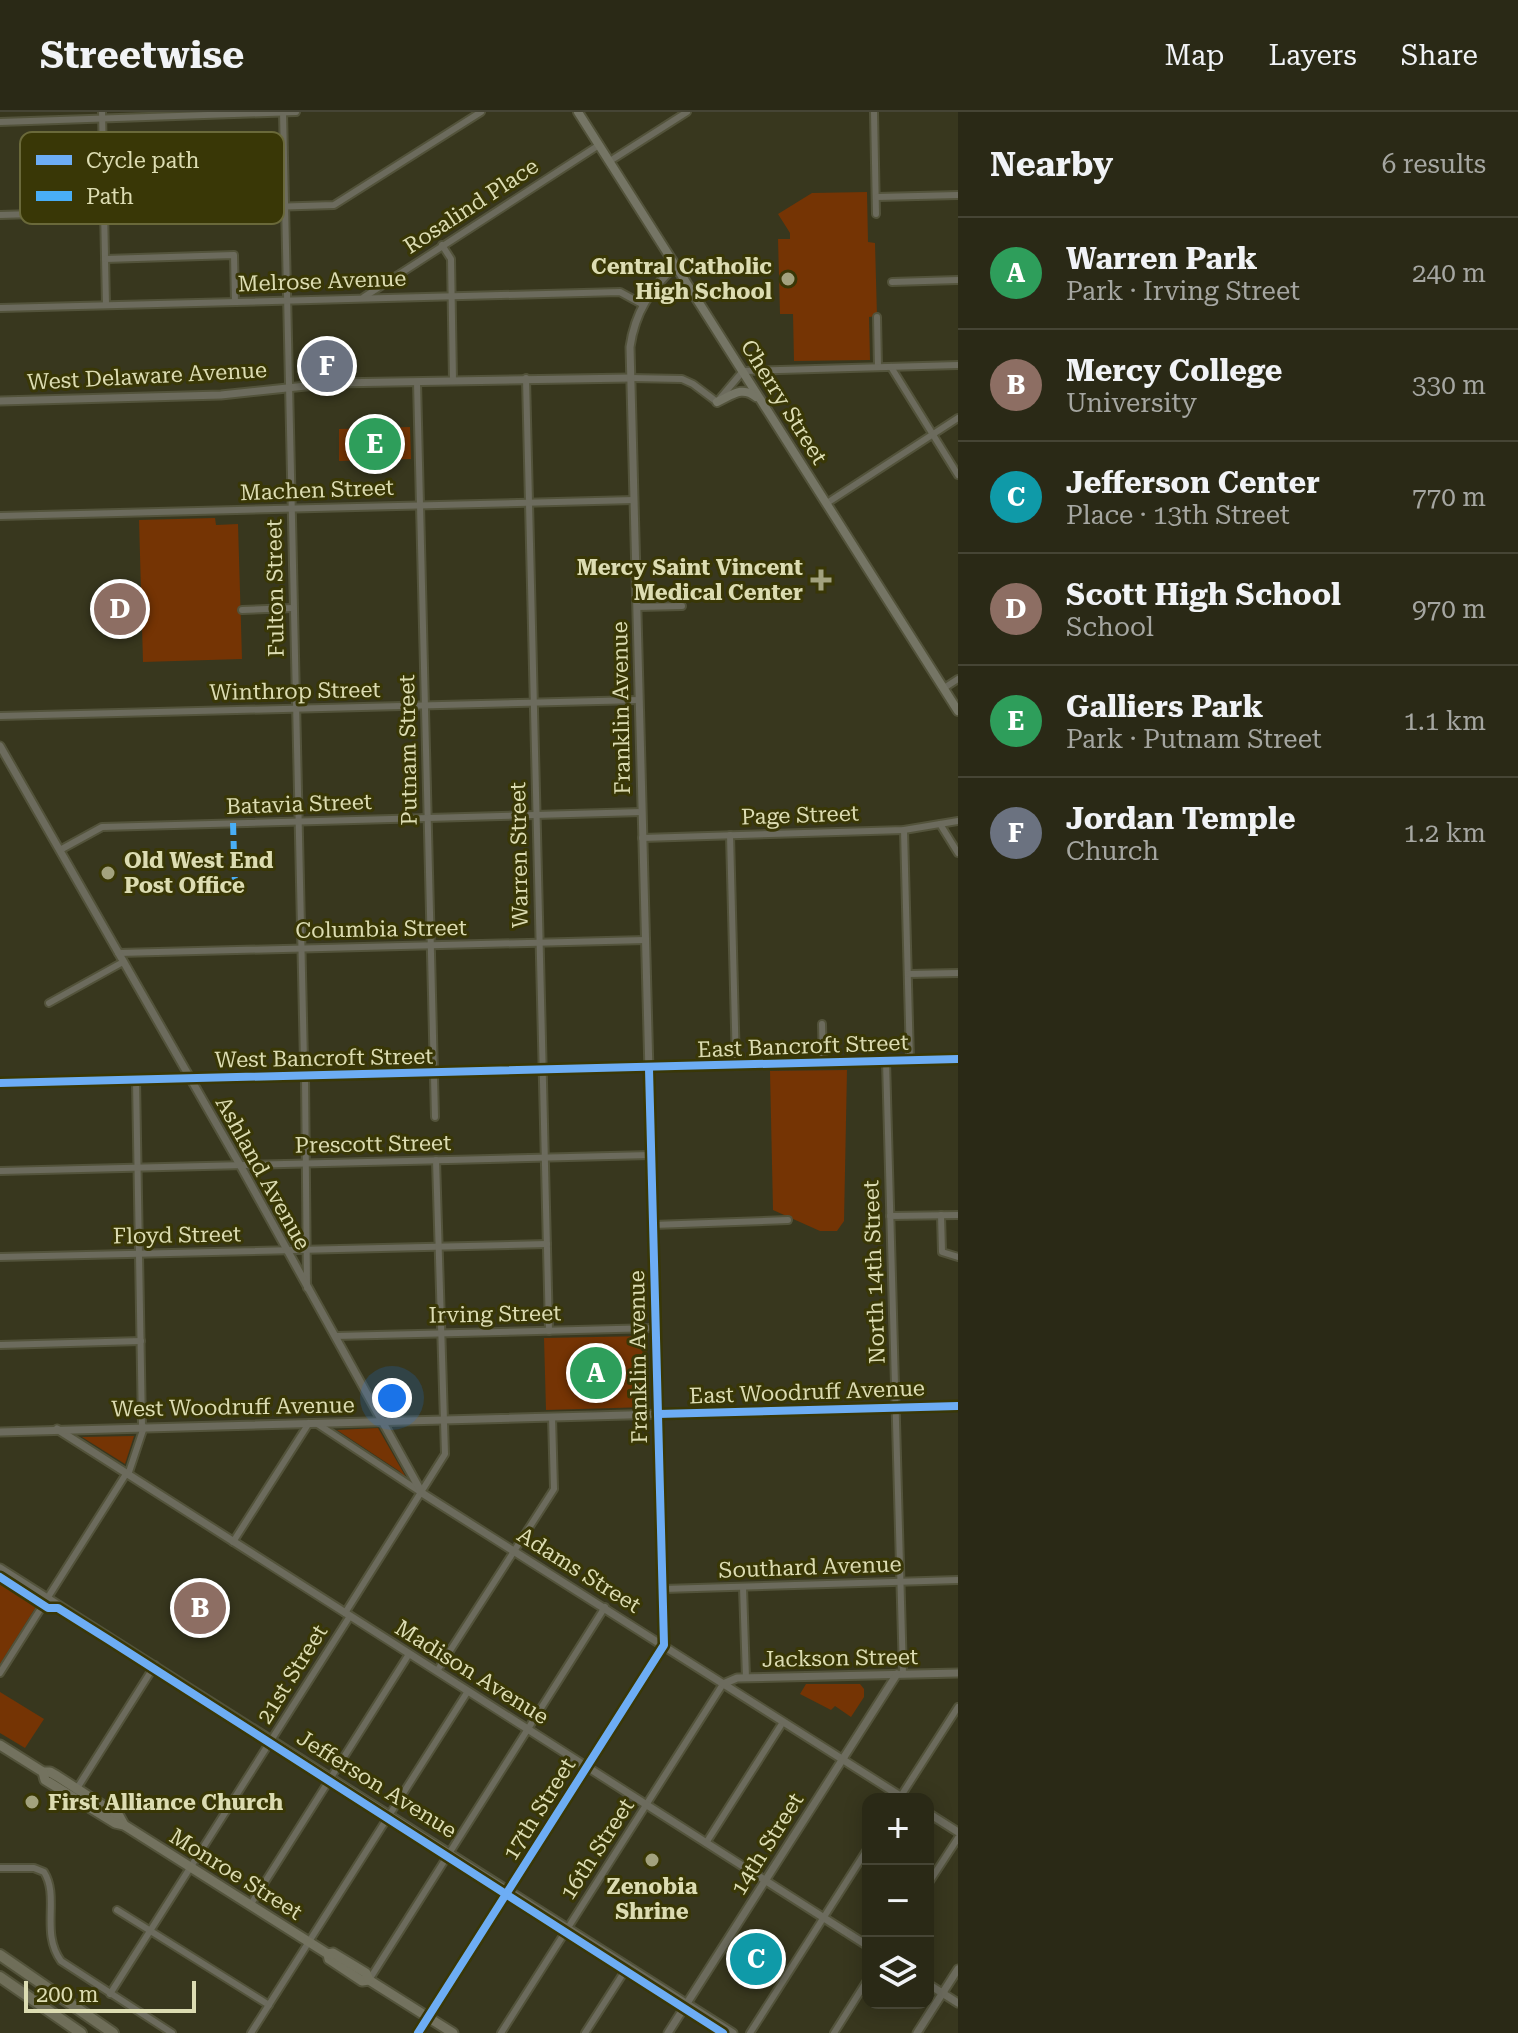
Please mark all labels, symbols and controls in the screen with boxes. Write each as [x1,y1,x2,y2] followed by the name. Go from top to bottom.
[40,33,244,77] text: Streetwise
[1165,39,1224,72] text: Map
[1268,39,1357,72] text: Layers
[1401,39,1478,72] text: Share
[20,132,284,224] legend
[990,144,1113,184] text: Nearby
[86,148,200,173] text: Cycle path
[1382,149,1486,179] text: 6 results
[399,153,543,259] street label: Rosalind Place
[86,184,134,209] text: Path
[1066,241,1257,276] text: Warren Park
[591,254,772,304] place label: Central Catholic High School
[1007,258,1025,288] text: A
[1412,258,1486,288] text: 240 m
[237,266,407,296] street label: Melrose Avenue
[779,270,797,288] marker: Central Catholic High School
[1066,276,1300,306] text: Park · Irving Street
[736,335,832,469] street label: Cherry Street
[301,336,353,396] pin: F
[1066,353,1282,388] text: Mercy College
[26,357,268,395] street label: West Delaware Avenue
[1007,370,1025,400] text: B
[1412,370,1486,400] text: 330 m
[1066,388,1197,418] text: University
[349,414,401,474] pin: E
[1066,465,1320,500] text: Jefferson Center
[240,475,394,505] street label: Machen Street
[1007,482,1025,512] text: C
[1412,482,1486,512] text: 770 m
[1066,500,1290,530] text: Place · 13th Street
[261,519,289,657] street label: Fulton Street
[577,555,803,605] place label: Mercy Saint Vincent Medical Center
[810,569,832,591] marker: Mercy Saint Vincent Medical Center
[1066,577,1341,612] text: Scott High School
[94,579,146,639] pin: D
[1006,594,1026,624] text: D
[1412,594,1486,624] text: 970 m
[1066,612,1154,642] text: School
[607,621,635,795] street label: Franklin Avenue
[394,674,422,826] street label: Putnam Street
[209,677,381,705] street label: Winthrop Street
[1066,689,1263,724] text: Galliers Park
[1008,706,1024,736] text: E
[1403,706,1486,736] text: 1.1 km
[1066,724,1322,754] text: Park · Putnam Street
[505,782,533,928] street label: Warren Street
[226,789,372,819] street label: Batavia Street
[741,800,859,830] street label: Page Street
[1066,801,1296,836] text: Jordan Temple
[1008,818,1024,848] text: F
[1403,818,1486,848] text: 1.2 km
[1066,836,1159,866] text: Church
[124,848,274,898] place label: Old West End Post Office
[99,864,117,882] marker: Old West End Post Office
[295,915,467,943] street label: Columbia Street
[697,1030,909,1062] street label: East Bancroft Street
[214,1044,434,1072] street label: West Bancroft Street
[211,1092,315,1254] street label: Ashland Avenue
[295,1130,451,1158] street label: Prescott Street
[858,1180,890,1364] street label: North 14th Street
[113,1221,241,1249] street label: Floyd Street
[624,1270,652,1444] street label: Franklin Avenue
[428,1300,562,1328] street label: Irving Street
[570,1343,622,1403] pin: A
[689,1375,925,1409] street label: East Woodruff Avenue
[372,1378,412,1418] your location
[111,1392,355,1422] street label: West Woodruff Avenue
[513,1522,645,1618] street label: Adams Street
[718,1551,902,1583] street label: Southard Avenue
[174,1578,226,1638] pin: B
[391,1615,553,1729] street label: Madison Avenue
[252,1620,332,1728] street label: 21st Street
[762,1644,918,1672] street label: Jackson Street
[293,1725,461,1843] street label: Jefferson Avenue
[498,1753,580,1865] street label: 17th Street
[726,1788,808,1900] street label: 14th Street
[48,1790,284,1815] place label: First Alliance Church
[23,1793,41,1811] marker: First Alliance Church
[862,1793,934,2009] map controls
[862,1793,934,1865] button: +
[555,1794,639,1904] street label: 16th Street
[165,1823,307,1925] street label: Monroe Street
[643,1851,661,1869] marker: Zenobia Shrine
[862,1865,934,1937] button: −
[606,1874,698,1924] place label: Zenobia Shrine
[730,1929,782,1989] pin: C
[862,1937,934,2009] button: layers
[24,1977,196,2013] scale bar
[36,1982,99,2007] text: 200 m

